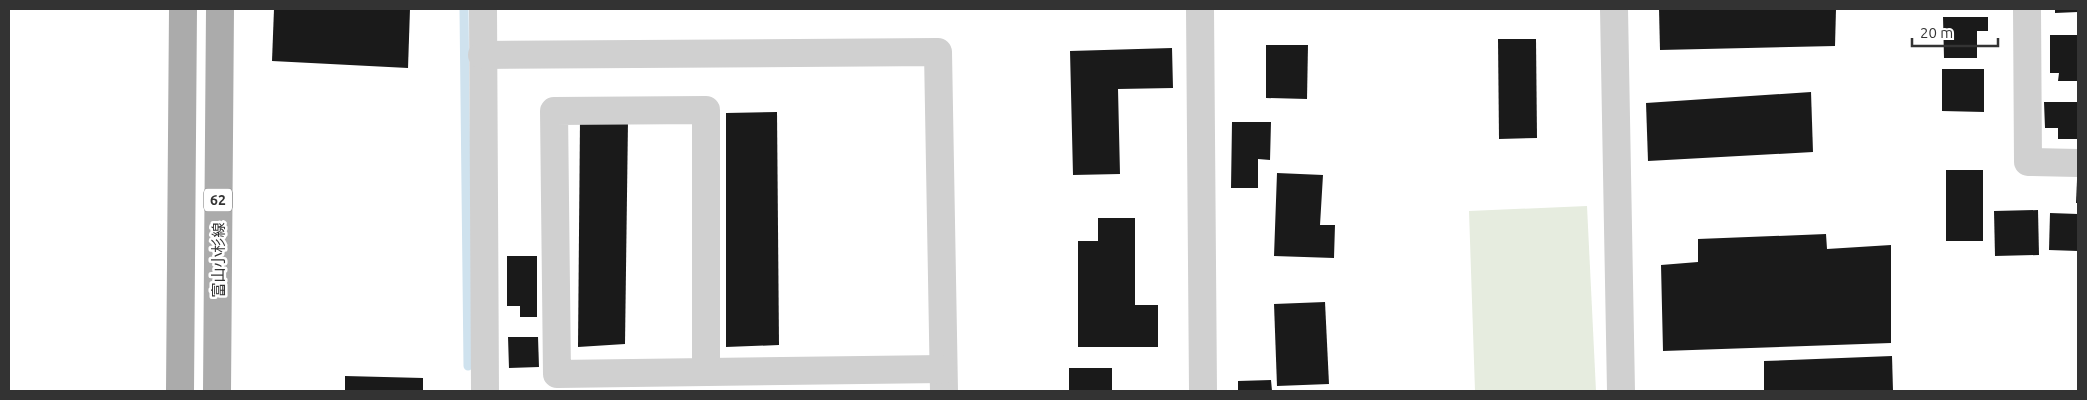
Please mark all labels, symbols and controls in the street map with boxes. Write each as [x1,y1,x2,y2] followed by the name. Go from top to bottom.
[1912,15,1998,47] scale bar
[1920,24,1953,41] text: 20 m
[204,188,232,212] road number: 62
[210,222,227,298] street label: 富山小杉線

